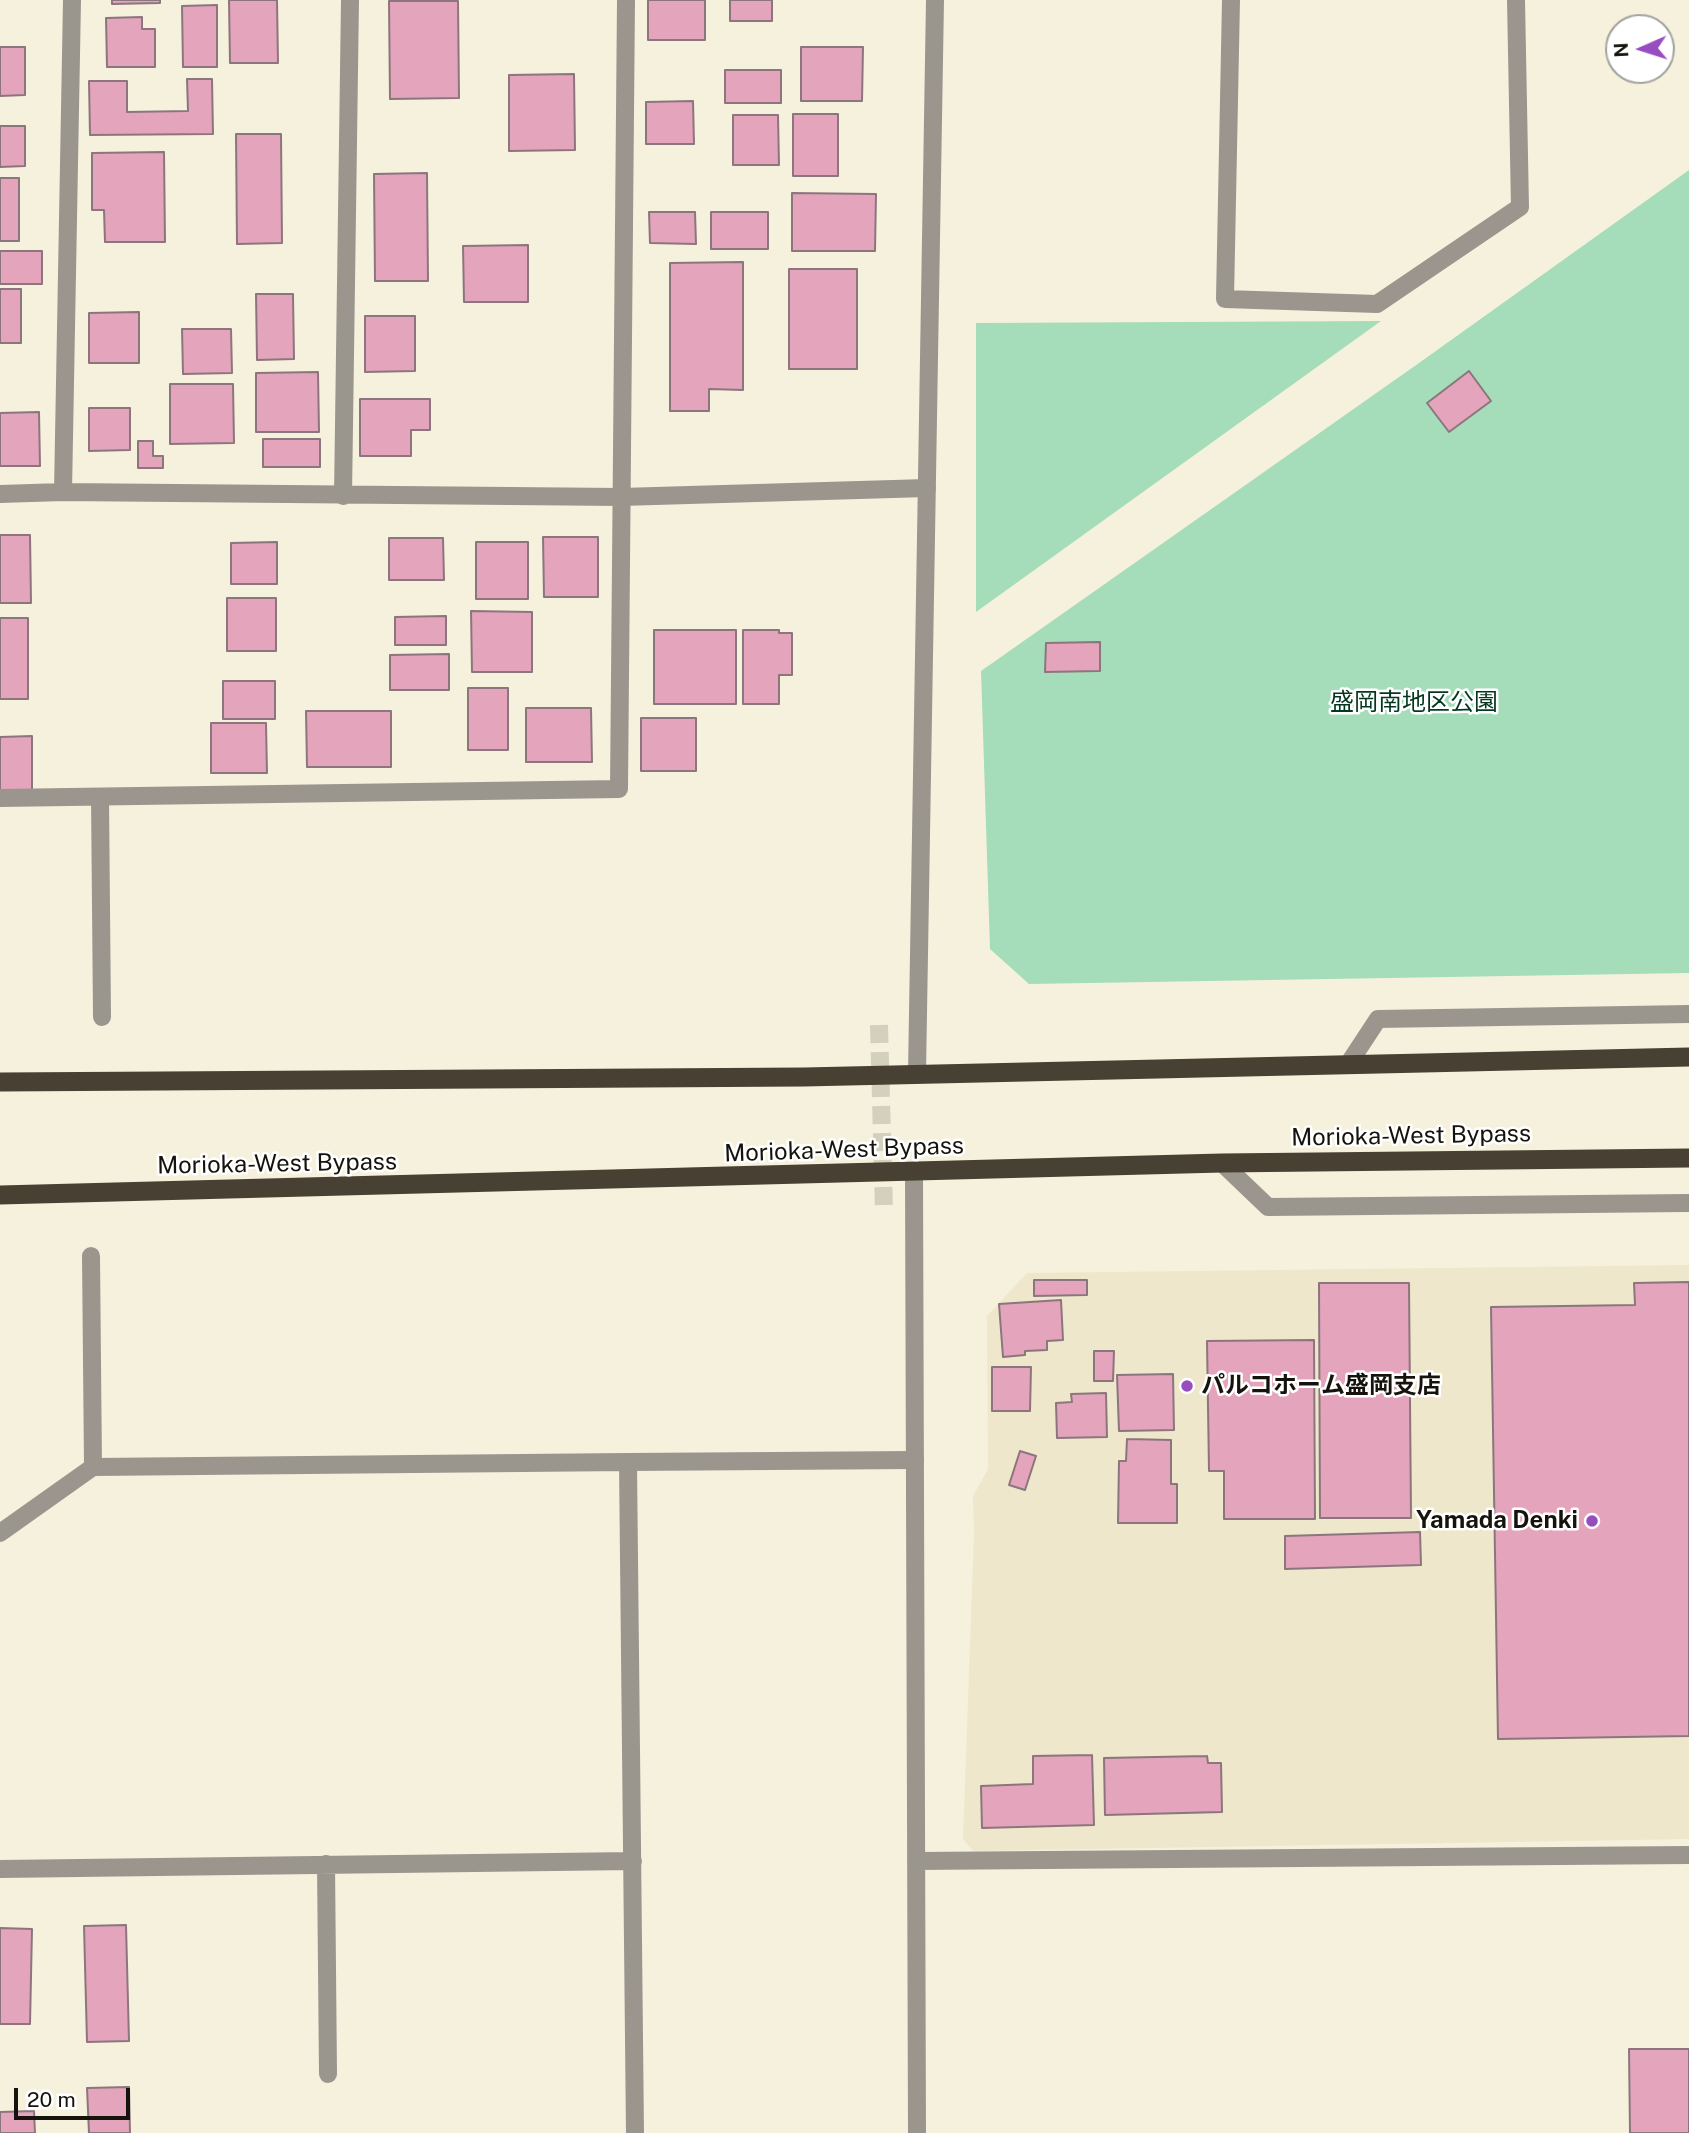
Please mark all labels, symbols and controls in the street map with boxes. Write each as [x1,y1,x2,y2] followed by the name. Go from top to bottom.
[1605,14,1675,84] north arrow
[1610,42,1632,58] text: N
[1330,689,1498,717] park label: 盛岡南地区公園
[1291,1120,1531,1152] street label: Morioka-West Bypass
[724,1131,964,1169] street label: Morioka-West Bypass
[157,1148,397,1180] street label: Morioka-West Bypass
[1201,1372,1441,1400] place label: パルコホーム盛岡支店
[1179,1378,1195,1394] marker: パルコホーム盛岡支店
[1416,1507,1578,1535] place label: Yamada Denki
[1584,1513,1600,1529] marker: Yamada Denki
[18,2074,133,2118] scale bar
[27,2087,76,2112] text: 20 m

